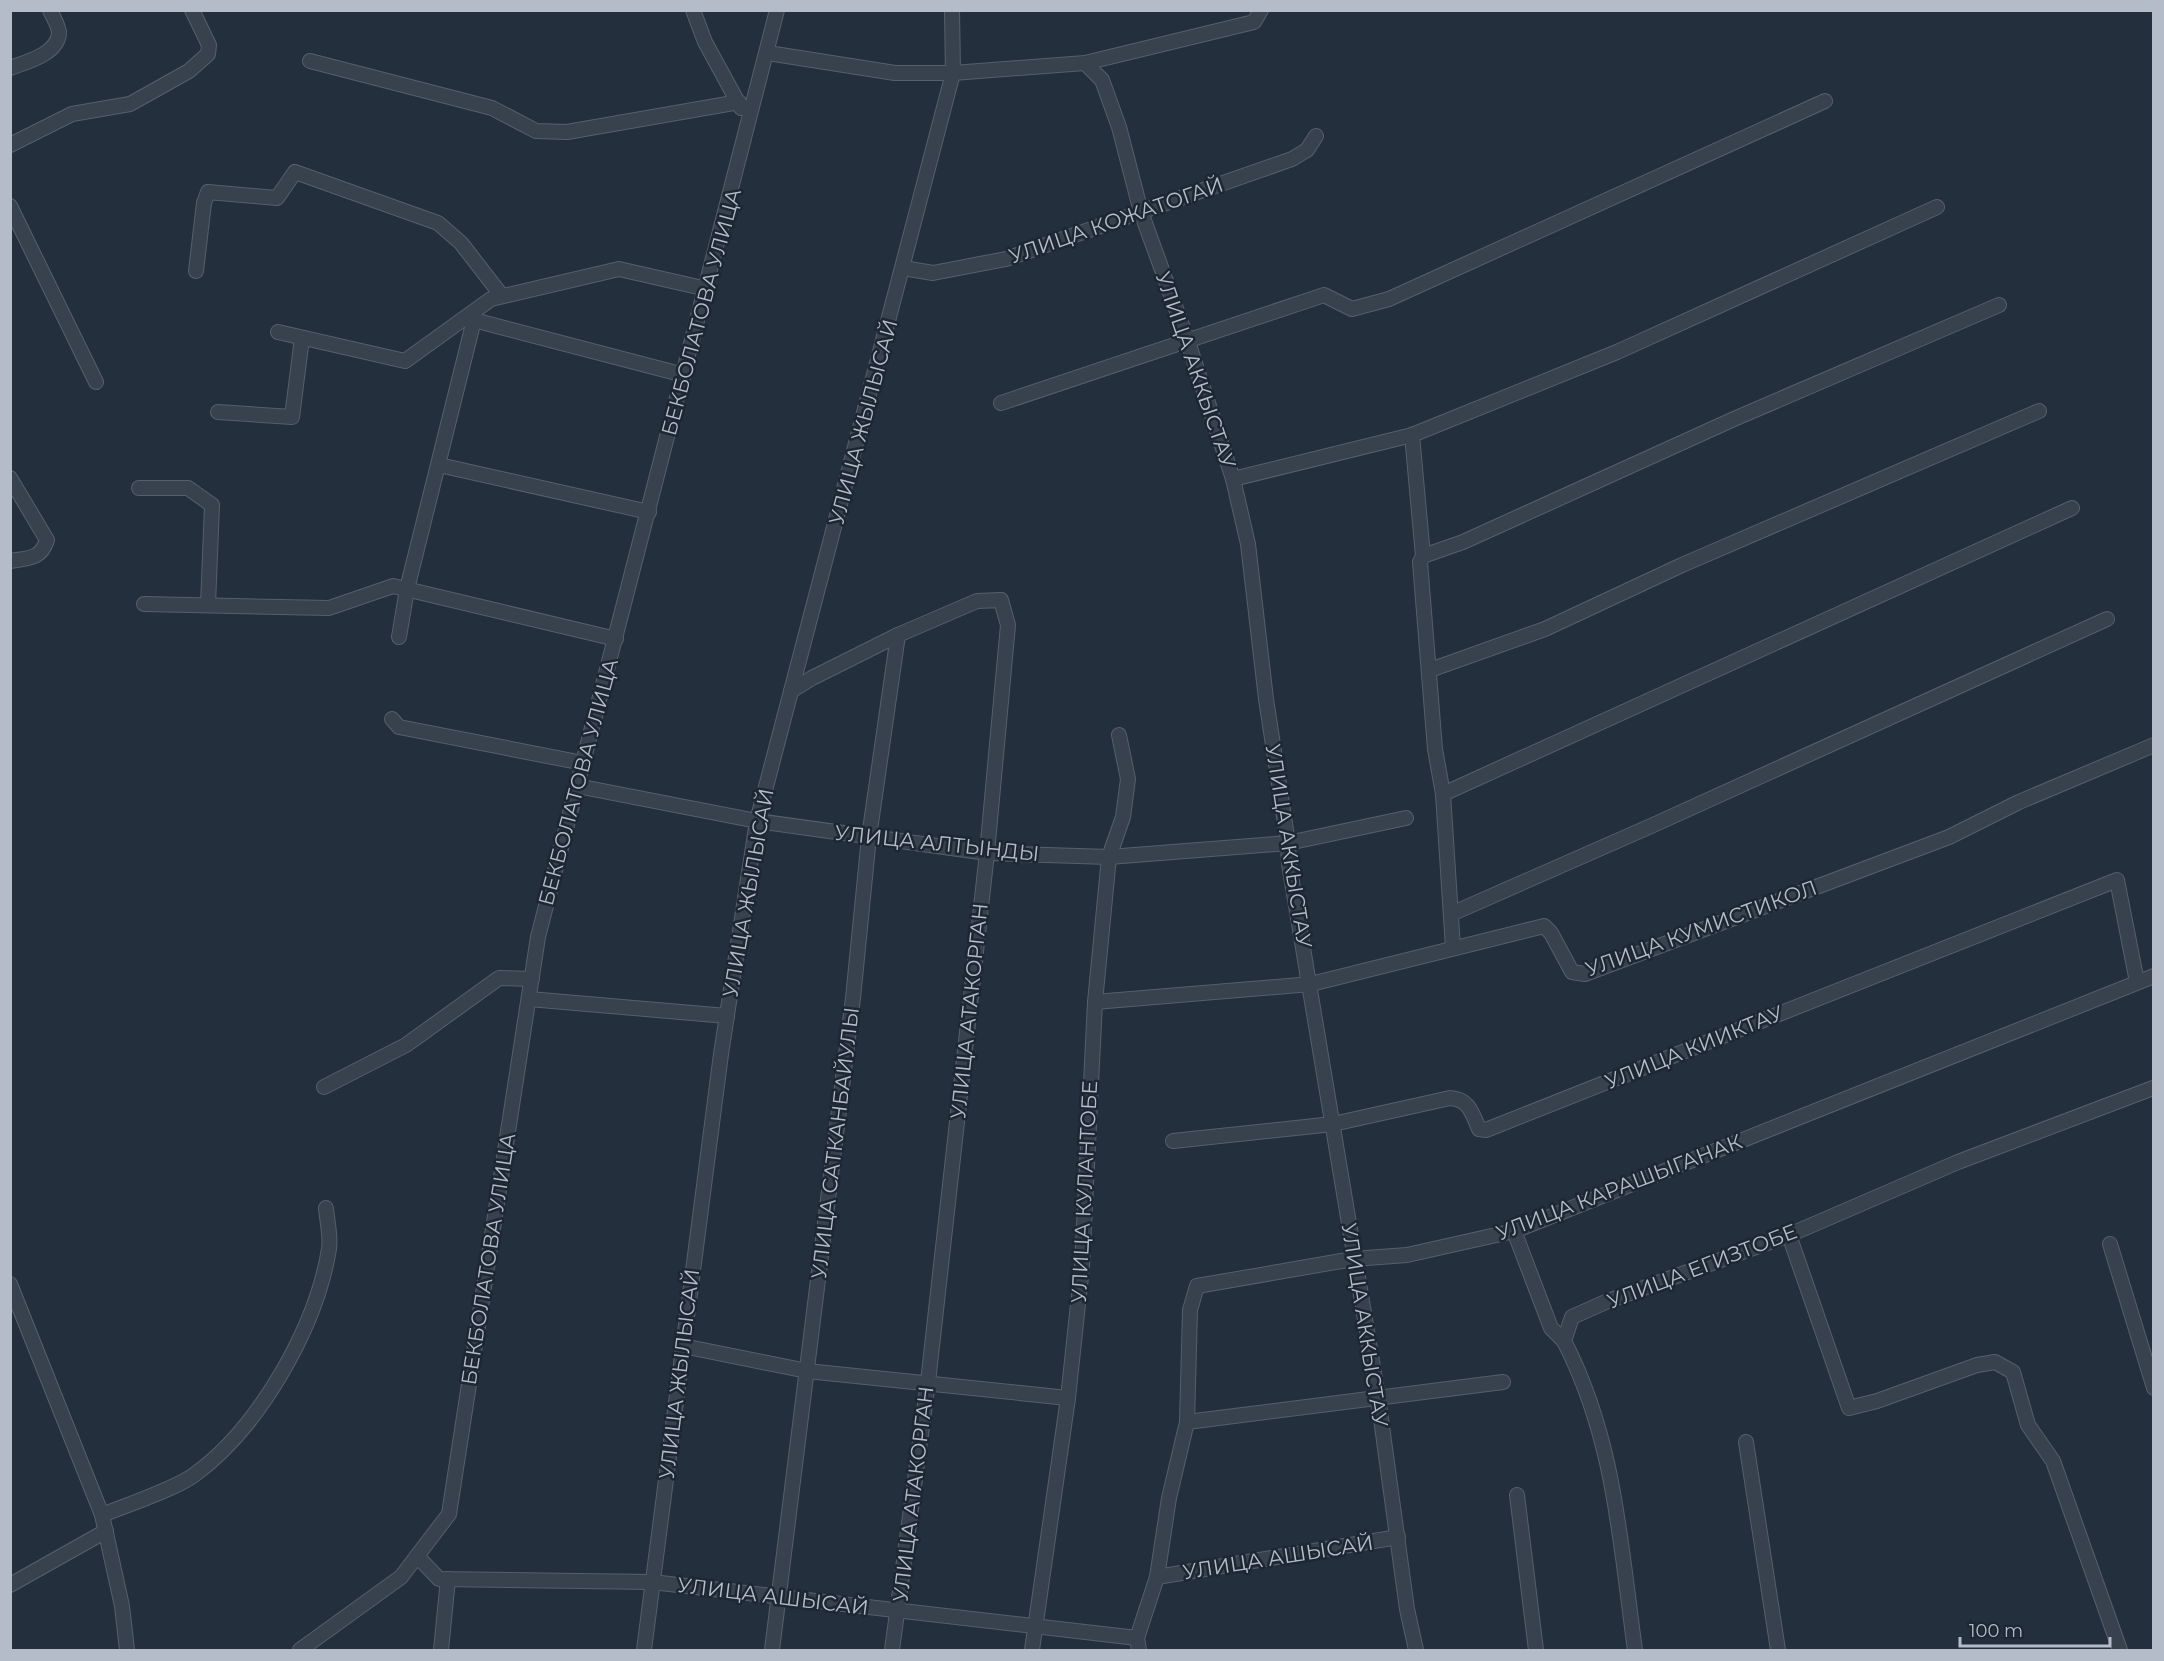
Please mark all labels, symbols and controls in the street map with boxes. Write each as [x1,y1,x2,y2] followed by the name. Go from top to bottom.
[1005,172,1227,268] street label: УЛИЦА КОЖАТОГАЙ
[656,185,746,438] street label: БЕКБОЛАТОВА УЛИЦА
[1151,268,1242,472] street label: УЛИЦА АККЫСТАУ
[824,316,902,528] street label: УЛИЦА ЖЫЛЫСАЙ
[533,655,623,908] street label: БЕКБОЛАТОВА УЛИЦА
[1261,742,1318,951] street label: УЛИЦА АККЫСТАУ
[717,787,779,999] street label: УЛИЦА ЖЫЛЫСАЙ
[834,820,1040,866] street label: УЛИЦА АЛТЫНДЫ
[1582,874,1820,982] street label: УЛИЦА КУМИСТИКОЛ
[945,902,993,1120] street label: УЛИЦА АТАКОРГАН
[1601,1000,1787,1094] street label: УЛИЦА КИИКТАУ
[806,1006,864,1280] street label: УЛИЦА САТКАНБАЙУЛЫ
[1066,1080,1102,1304] street label: УЛИЦА КУЛАНТОБЕ
[1493,1128,1746,1245] street label: УЛИЦА КАРАШЫГАНАК
[456,1131,520,1387] street label: БЕКБОЛАТОВА УЛИЦА
[1604,1218,1800,1314] street label: УЛИЦА ЕГИЗТОБЕ
[1337,1221,1394,1430] street label: УЛИЦА АККЫСТАУ
[654,1267,704,1481] street label: УЛИЦА ЖЫЛЫСАЙ
[887,1385,939,1603] street label: УЛИЦА АТАКОРГАН
[1181,1530,1375,1584] street label: УЛИЦА АШЫСАЙ
[676,1572,870,1620] street label: УЛИЦА АШЫСАЙ
[1960,1610,2110,1648] scale bar
[1969,1620,2023,1642] text: 100 m

